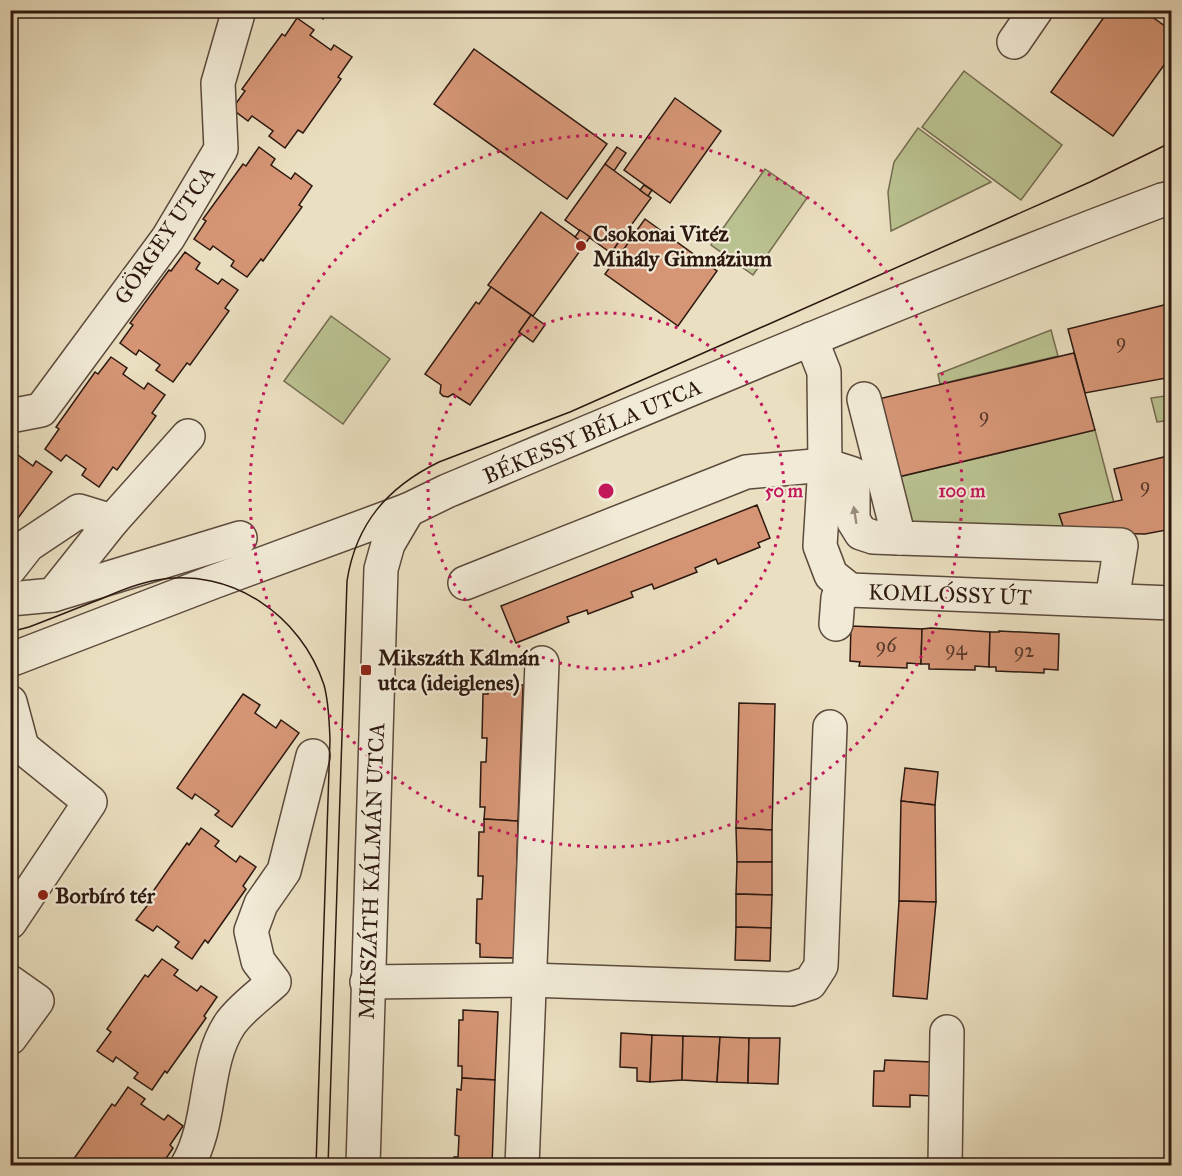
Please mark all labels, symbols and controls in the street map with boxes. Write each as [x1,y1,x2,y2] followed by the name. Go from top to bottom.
[108,161,221,309] street label: GÖRGEY UTCA
[593,220,772,272] place label: Csokonai Vitéz Mihály Gimnázium
[574,239,588,253] marker: Csokonai Vitéz Mihály Gimnázium
[1116,329,1126,353] house number: 9
[479,373,706,490] street label: BÉKESSY BÉLA UTCA
[979,403,989,427] house number: 9
[1140,473,1150,497] house number: 9
[765,480,804,502] text: 50 m
[939,480,986,502] text: 100 m
[596,481,616,501] centre of rings
[850,505,859,524] one-way arrow
[868,578,1032,611] street label: KOMLÓSSY ÚT
[876,633,897,657] house number: 96
[945,636,968,660] house number: 94
[1014,638,1034,662] house number: 92
[377,644,540,696] place label: Mikszáth Kálmán utca (ideiglenes)
[359,663,373,677] marker: Mikszáth Kálmán utca (ideiglenes)
[353,722,390,1020] street label: MIKSZÁTH KÁLMÁN UTCA
[55,882,156,909] place label: Borbíró tér
[36,888,50,902] marker: Borbíró tér

